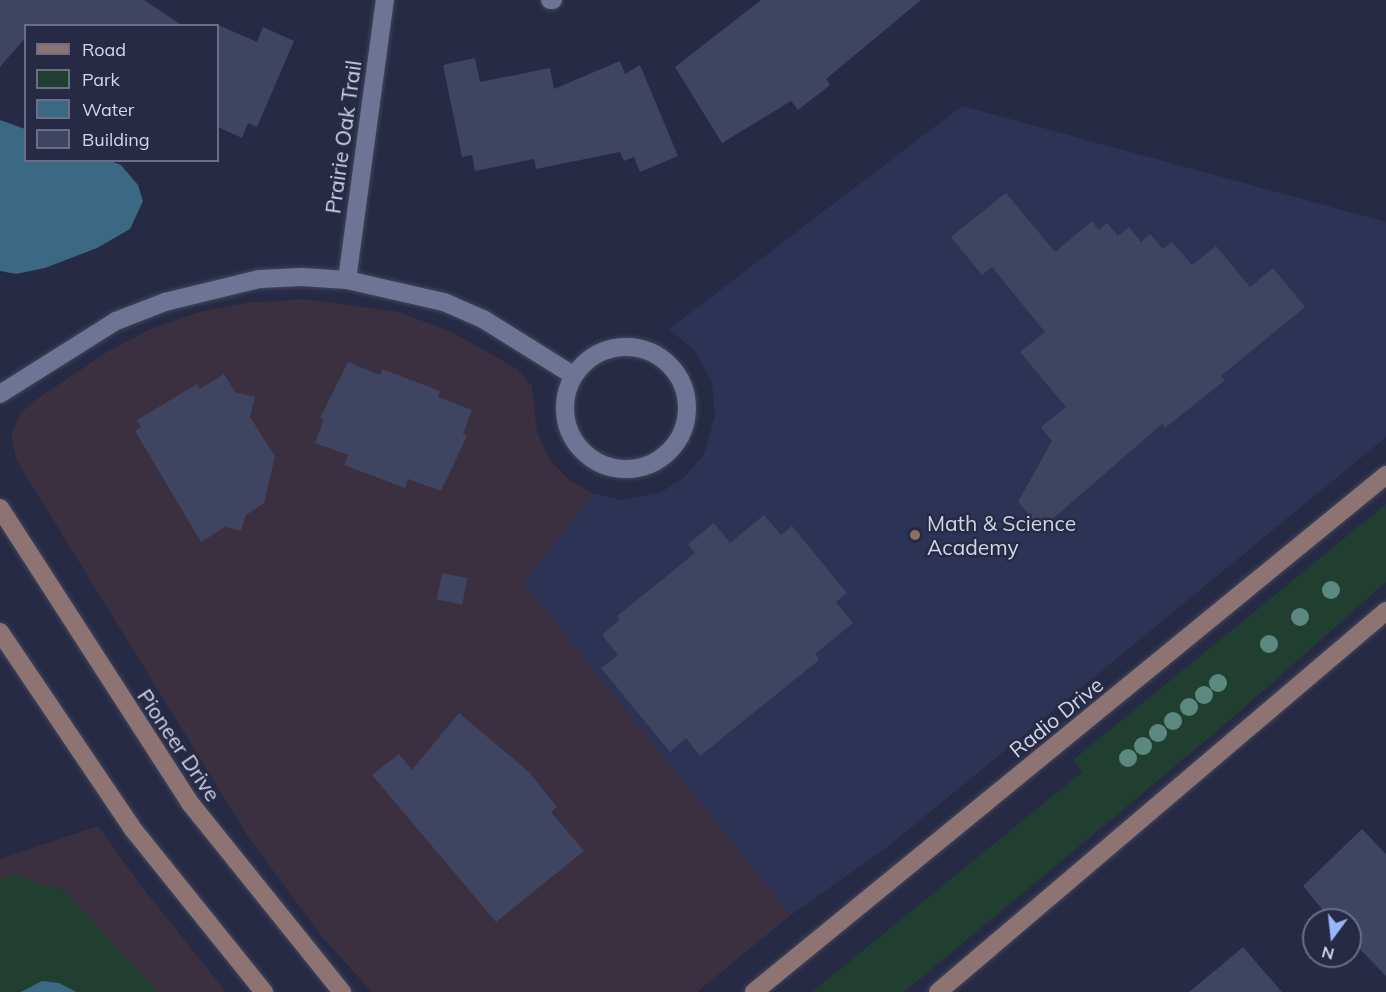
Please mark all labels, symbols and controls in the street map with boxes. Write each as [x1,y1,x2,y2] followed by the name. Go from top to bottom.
[24,24,219,162] legend
[82,38,126,61] text: Road
[320,59,366,215] street label: Prairie Oak Trail
[82,68,120,91] text: Park
[82,98,134,121] text: Water
[82,128,150,151] text: Building
[927,510,1076,560] place label: Math & Science Academy
[908,528,922,542] marker: Math & Science Academy
[1004,672,1108,762] street label: Radio Drive
[132,684,226,806] street label: Pioneer Drive
[1302,908,1362,968] north arrow
[1319,942,1336,965] text: N

